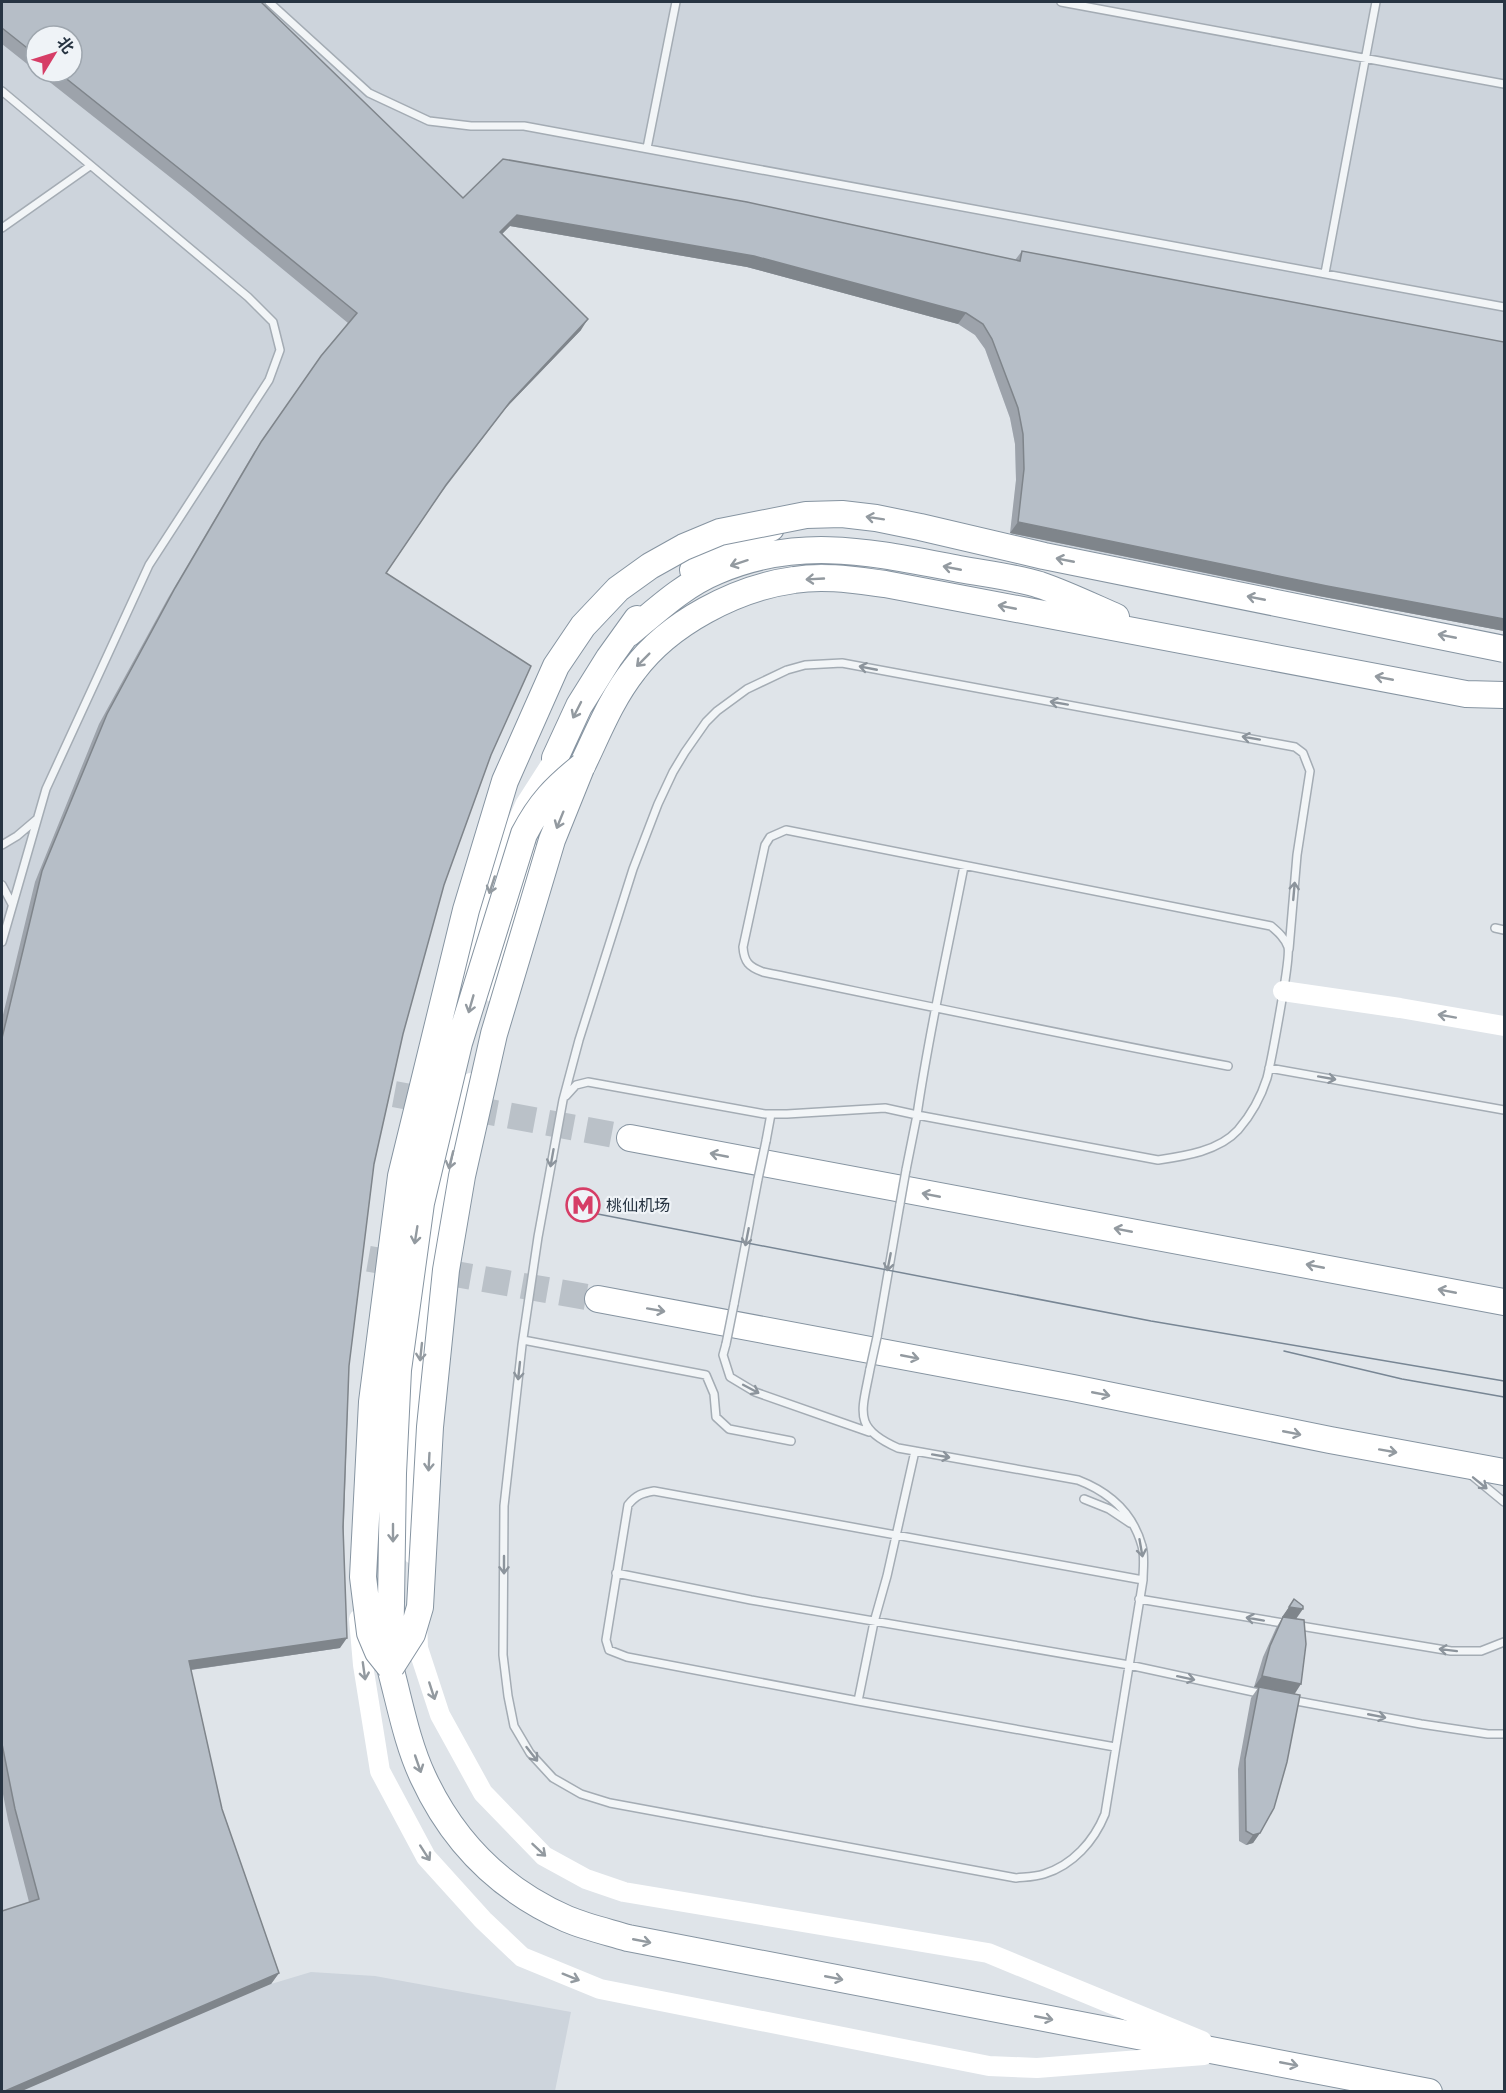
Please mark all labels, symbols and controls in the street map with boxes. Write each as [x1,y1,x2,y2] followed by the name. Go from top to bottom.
[24,24,84,84] north arrow
[51,31,80,58] text: 北
[865,513,885,524] one-way arrow
[1056,554,1075,565] one-way arrow
[730,558,749,569] one-way arrow
[943,562,962,573] one-way arrow
[805,573,825,584] one-way arrow
[1247,592,1267,603] one-way arrow
[998,601,1018,612] one-way arrow
[1438,630,1458,641] one-way arrow
[635,652,650,667] one-way arrow
[858,662,878,673] one-way arrow
[1375,673,1395,684] one-way arrow
[1050,697,1070,708] one-way arrow
[571,701,582,719] one-way arrow
[1242,732,1262,743] one-way arrow
[554,811,565,829] one-way arrow
[486,875,497,894] one-way arrow
[1289,881,1300,901] one-way arrow
[465,994,476,1013] one-way arrow
[1437,1010,1457,1021] one-way arrow
[1316,1073,1336,1084] one-way arrow
[546,1147,557,1167] one-way arrow
[710,1149,729,1160] one-way arrow
[444,1150,456,1169] one-way arrow
[565,1187,601,1223] metro station icon: 桃仙机场
[922,1189,942,1200] one-way arrow
[606,1193,670,1217] place label: 桃仙机场
[411,1224,422,1244] one-way arrow
[1114,1225,1133,1236] one-way arrow
[741,1227,752,1246] one-way arrow
[883,1252,894,1271] one-way arrow
[1305,1260,1325,1271] one-way arrow
[1438,1285,1457,1296] one-way arrow
[646,1305,665,1316] one-way arrow
[416,1342,427,1362] one-way arrow
[899,1352,919,1363] one-way arrow
[513,1361,524,1381] one-way arrow
[742,1384,760,1395] one-way arrow
[1091,1389,1110,1400] one-way arrow
[1282,1428,1301,1439] one-way arrow
[1377,1446,1397,1457] one-way arrow
[423,1451,434,1471] one-way arrow
[931,1451,951,1462] one-way arrow
[1472,1476,1488,1489] one-way arrow
[387,1523,399,1543] one-way arrow
[1136,1538,1147,1557] one-way arrow
[498,1555,510,1575] one-way arrow
[1246,1613,1266,1624] one-way arrow
[1438,1645,1458,1656] one-way arrow
[358,1661,369,1681] one-way arrow
[1176,1673,1195,1684] one-way arrow
[427,1681,438,1700] one-way arrow
[1367,1711,1387,1722] one-way arrow
[525,1746,538,1762] one-way arrow
[413,1754,424,1773] one-way arrow
[532,1843,547,1858] one-way arrow
[419,1845,431,1861] one-way arrow
[632,1936,652,1947] one-way arrow
[561,1972,579,1983] one-way arrow
[824,1973,843,1984] one-way arrow
[1033,2013,1053,2024] one-way arrow
[1278,2059,1298,2070] one-way arrow

